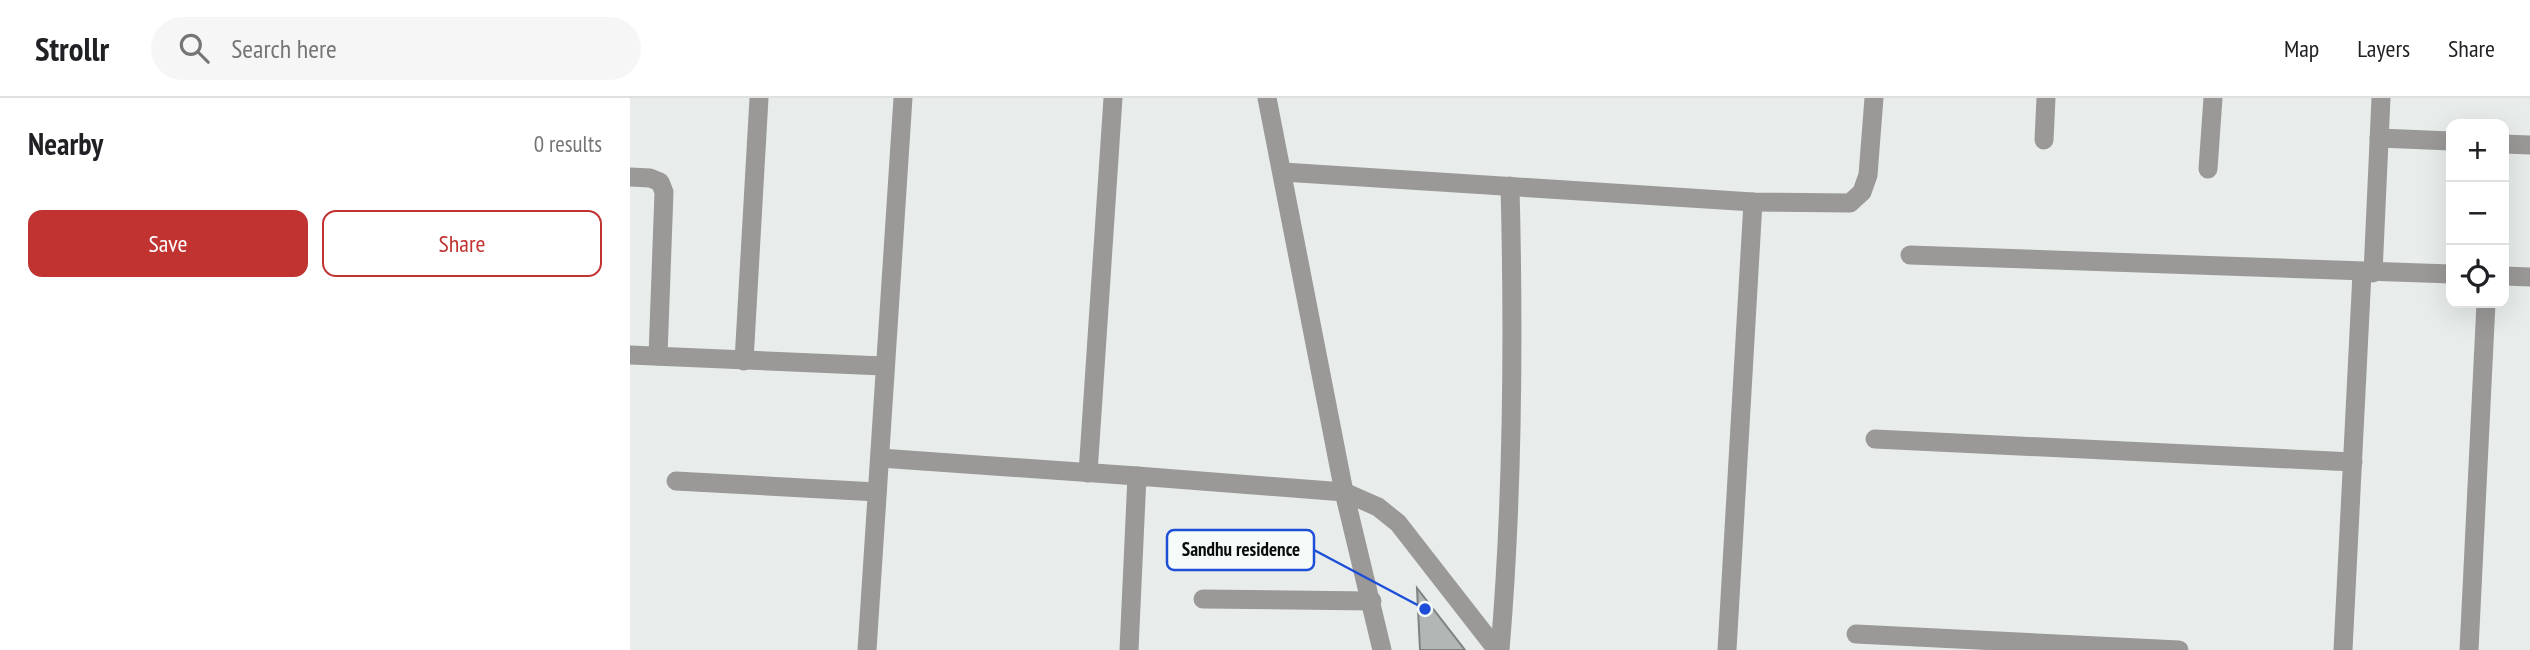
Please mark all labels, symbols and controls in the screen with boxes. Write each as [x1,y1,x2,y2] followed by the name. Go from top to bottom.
[151,17,641,80] search box
[35,27,109,70] text: Strollr
[175,29,213,67] icon: search
[231,32,337,65] text: Search here
[2284,33,2319,64] text: Map
[2357,33,2410,64] text: Layers
[2448,33,2495,64] text: Share
[2446,119,2509,308] map controls
[2446,119,2509,182] button: +
[28,124,103,163] text: Nearby
[534,129,602,158] text: 0 results
[2446,182,2509,245] button: −
[28,210,308,277] button: Save
[322,210,602,277] button: Share
[2446,245,2509,308] button: locate
[1167,530,1314,570] callout: Sandhu residence
[1182,537,1300,561] text: Sandhu residence

